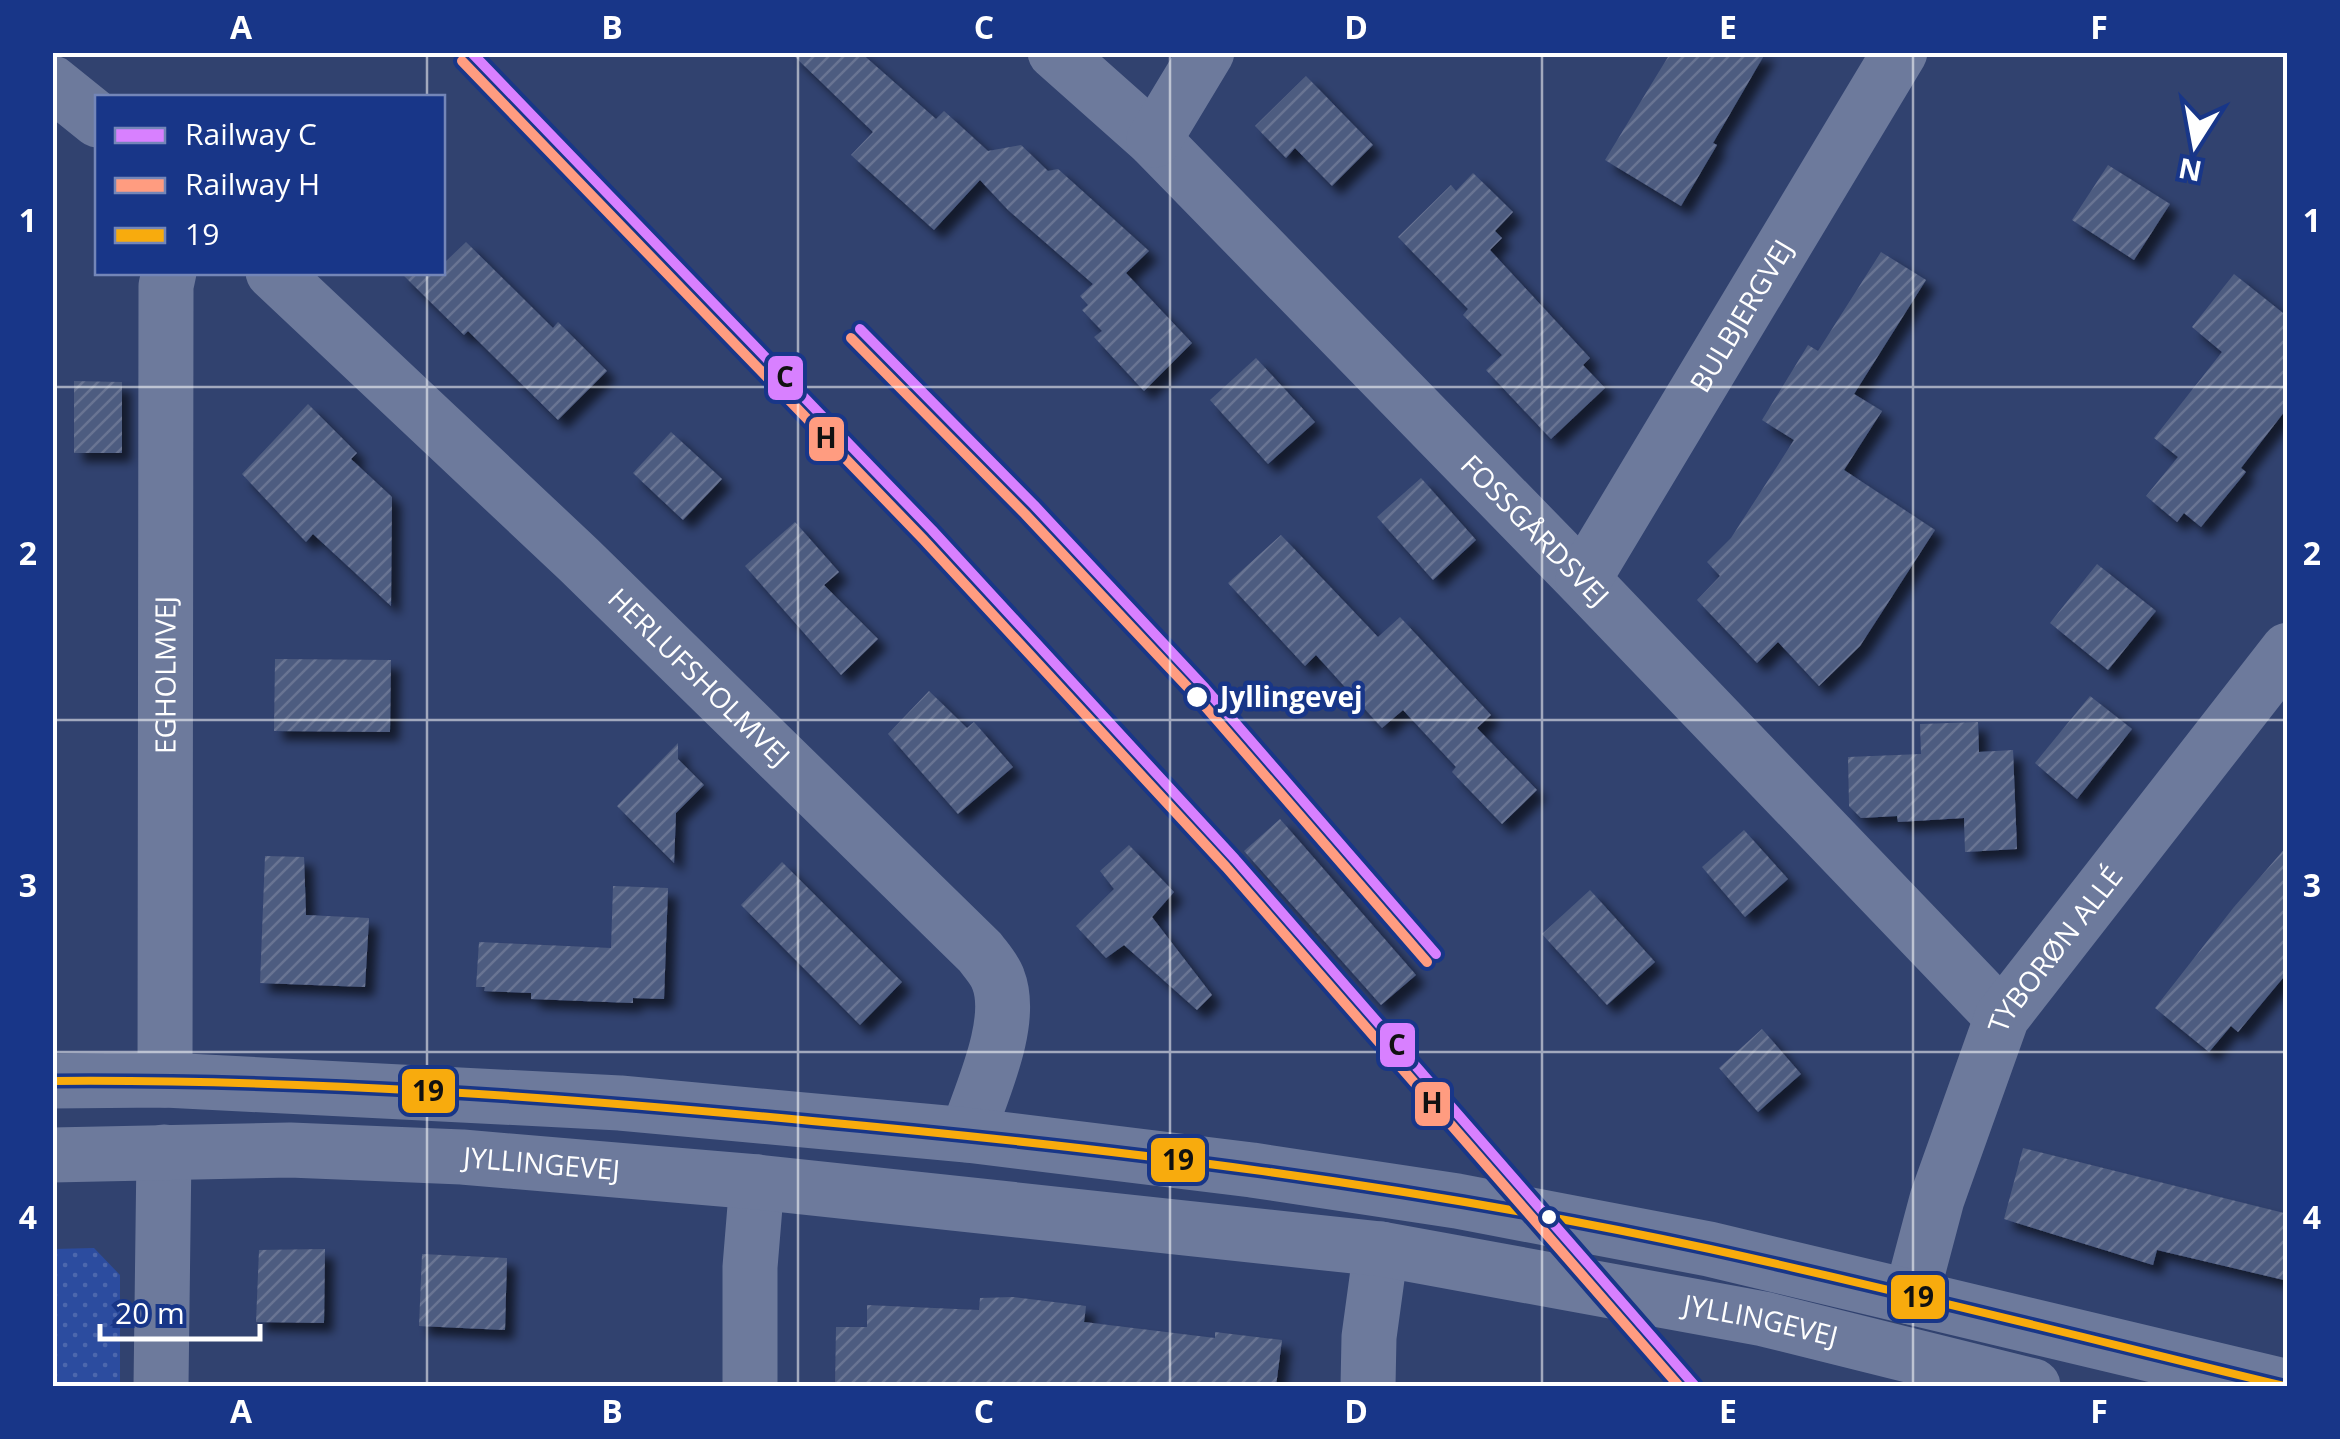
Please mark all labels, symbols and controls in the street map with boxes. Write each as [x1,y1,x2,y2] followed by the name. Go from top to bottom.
[230,5,253,48] text: A
[601,5,623,48] text: B
[974,5,994,48] text: C
[1344,5,1368,48] text: D
[1719,5,1737,48] text: E
[2090,5,2108,48] text: F
[95,95,445,275] legend
[2145,95,2245,195] north arrow
[185,113,317,154] text: Railway C
[2175,150,2205,191] text: N
[185,163,320,204] text: Railway H
[19,198,37,241] text: 1
[2303,198,2321,241] text: 1
[185,213,219,254] text: 19
[1680,232,1801,399] street label: BULBJERGVEJ
[766,354,805,402] line badge: C
[776,357,794,395] text: C
[807,415,846,463] line badge: H
[815,418,837,456] text: H
[1453,446,1618,614] street label: FOSSGÅRDSVEJ
[19,531,37,574] text: 2
[2303,531,2321,574] text: 2
[600,579,799,774] street label: HERLUFSHOLMVEJ
[145,596,184,754] street label: EGHOLMVEJ
[1217,677,1363,715] place label: Jyllingevej
[1184,684,1210,710] marker: Jyllingevej
[1978,858,2130,1037] street label: TYBORØN ALLÉ
[19,863,37,906] text: 3
[2303,863,2321,906] text: 3
[1378,1021,1417,1069] line badge: C
[1388,1025,1406,1063] text: C
[400,1067,457,1115] line badge: 19
[412,1071,444,1109] text: 19
[1413,1080,1452,1128] line badge: H
[1421,1083,1443,1121] text: H
[1149,1136,1207,1184] line badge: 19
[459,1137,621,1188] street label: JYLLINGEVEJ
[1162,1140,1194,1178] text: 19
[19,1195,37,1238] text: 4
[2303,1195,2321,1238] text: 4
[1539,1207,1559,1227] unlabelled marker
[1889,1273,1947,1321] line badge: 19
[1902,1277,1934,1315] text: 19
[100,1279,260,1341] scale bar
[1677,1284,1842,1355] street label: JYLLINGEVEJ
[115,1292,185,1333] text: 20 m
[230,1389,253,1432] text: A
[601,1389,623,1432] text: B
[974,1389,994,1432] text: C
[1344,1389,1368,1432] text: D
[1719,1389,1737,1432] text: E
[2090,1389,2108,1432] text: F

